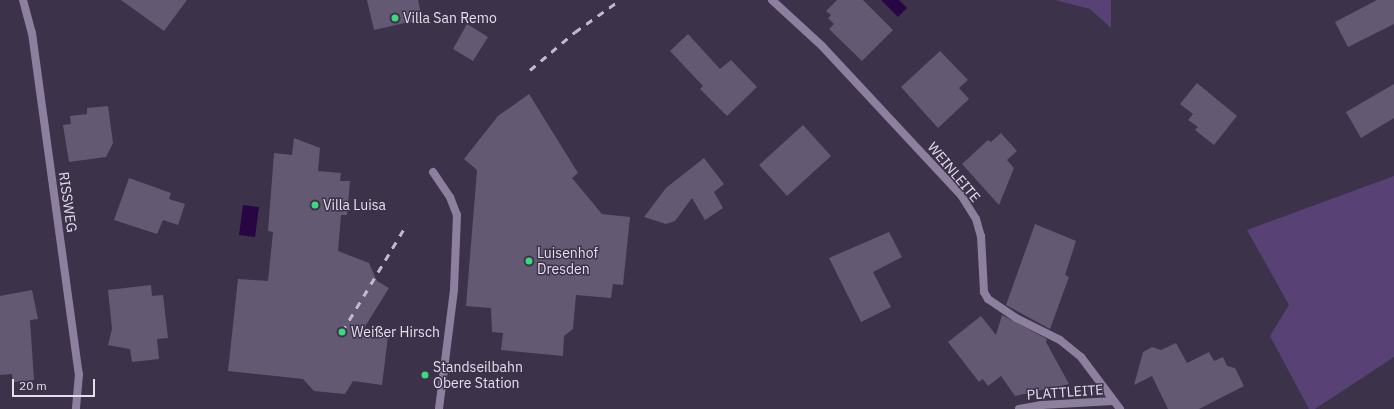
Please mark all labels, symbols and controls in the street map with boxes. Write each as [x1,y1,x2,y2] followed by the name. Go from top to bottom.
[403,10,497,26] place label: Villa San Remo
[390,13,400,23] marker: Villa San Remo
[924,139,984,205] street label: WEINLEITE
[55,171,81,233] street label: RISSWEG
[323,197,386,213] place label: Villa Luisa
[310,200,320,210] marker: Villa Luisa
[537,245,598,278] place label: Luisenhof Dresden
[524,256,534,266] marker: Luisenhof Dresden
[351,324,440,340] place label: Weißer Hirsch
[336,326,348,338] marker: Weißer Hirsch
[433,359,523,392] place label: Standseilbahn Obere Station
[420,370,430,380] marker: Standseilbahn Obere Station
[14,371,97,397] scale bar
[19,378,47,393] text: 20 m
[1026,381,1104,403] street label: PLATTLEITE

